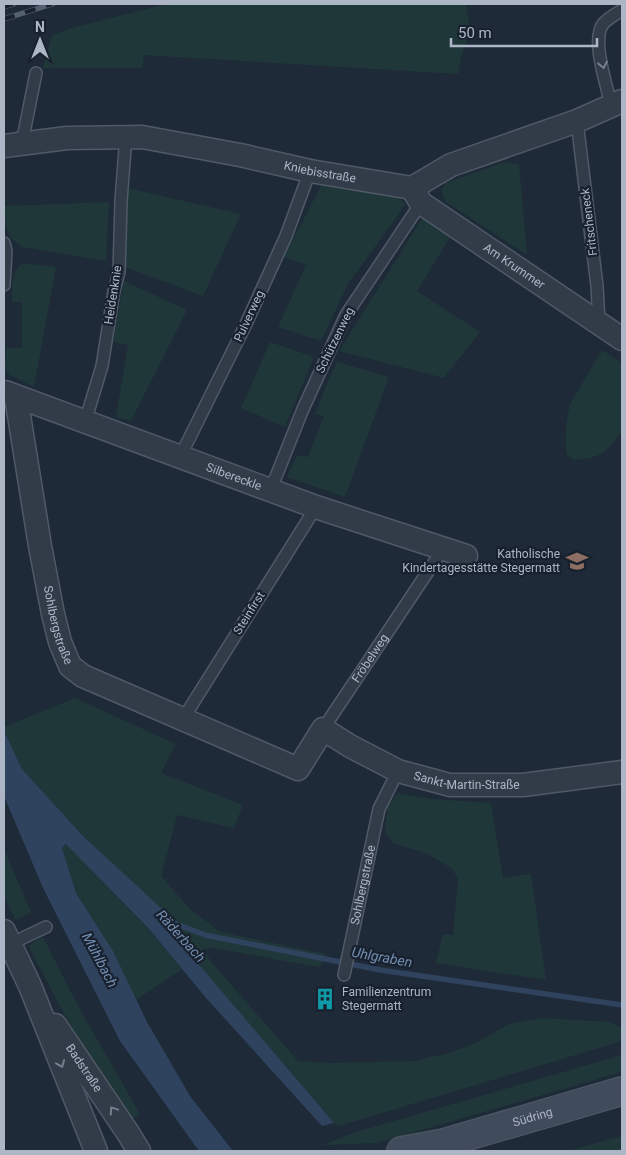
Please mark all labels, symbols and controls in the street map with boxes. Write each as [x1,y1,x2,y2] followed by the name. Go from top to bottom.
[15,15,65,65] north arrow
[451,15,597,47] scale bar
[35,19,45,35] text: N
[458,24,492,42] text: 50 m
[597,61,607,69] one-way arrow
[283,158,357,186] street label: Kniebisstraße
[578,186,600,257] street label: Fritscheneck
[481,240,548,292] street label: Am Krummer
[101,264,125,326] street label: Heidenknie
[231,288,267,344] street label: Pulverweg
[313,305,357,375] street label: Schützenweg
[204,460,264,493] street label: Silbereckle
[402,547,560,575] place label: Katholische Kindertagesstätte Stegermatt
[564,548,590,574] school or university icon: Katholische Kindertagesstätte Stegermatt
[41,584,76,667] street label: Sohlbergstraße
[230,589,268,637] street label: Steinfirst
[349,631,391,685] street label: Fröbelweg
[412,769,520,792] street label: Sankt-Martin-Straße
[348,844,378,926] street label: Sohlbergstraße
[153,907,209,965] water label: Räderbach
[79,930,121,990] water label: Mühlbach
[350,944,414,970] water label: Uhlgraben
[342,985,431,1013] place label: Familienzentrum Stegermatt
[312,986,338,1012] building icon: Familienzentrum Stegermatt
[63,1041,105,1095] street label: Badstraße
[55,1059,66,1068] one-way arrow
[511,1105,554,1130] street label: Südring
[110,1106,119,1116] one-way arrow

